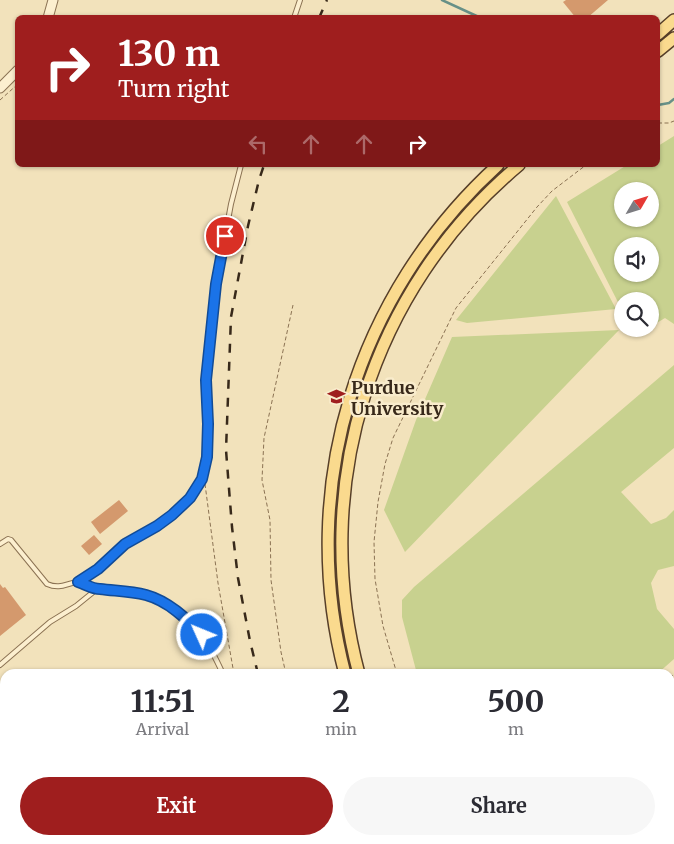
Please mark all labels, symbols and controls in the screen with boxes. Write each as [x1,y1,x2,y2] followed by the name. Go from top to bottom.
[118,32,220,76] text: 130 m
[35,35,100,100] icon: right
[118,75,229,103] text: Turn right
[244,130,272,158] icon: left
[297,130,325,158] icon: ahead
[350,130,378,158] icon: ahead
[403,130,431,158] icon: right
[614,182,659,228] north arrow
[614,182,659,337] map controls
[204,215,246,257] pin
[211,222,239,250] icon: arrive
[614,237,659,282] button: sound
[614,292,659,337] button: search
[351,376,444,420] place label: Purdue University
[327,387,347,407] school or university icon: Purdue University
[175,608,227,660] position arrow
[131,682,195,720] text: 11:51
[332,682,350,720] text: 2
[487,682,544,720] text: 500
[136,719,189,739] text: Arrival
[325,719,357,739] text: min
[508,719,524,739] text: m
[20,777,333,835] button: Exit
[343,777,655,835] button: Share

